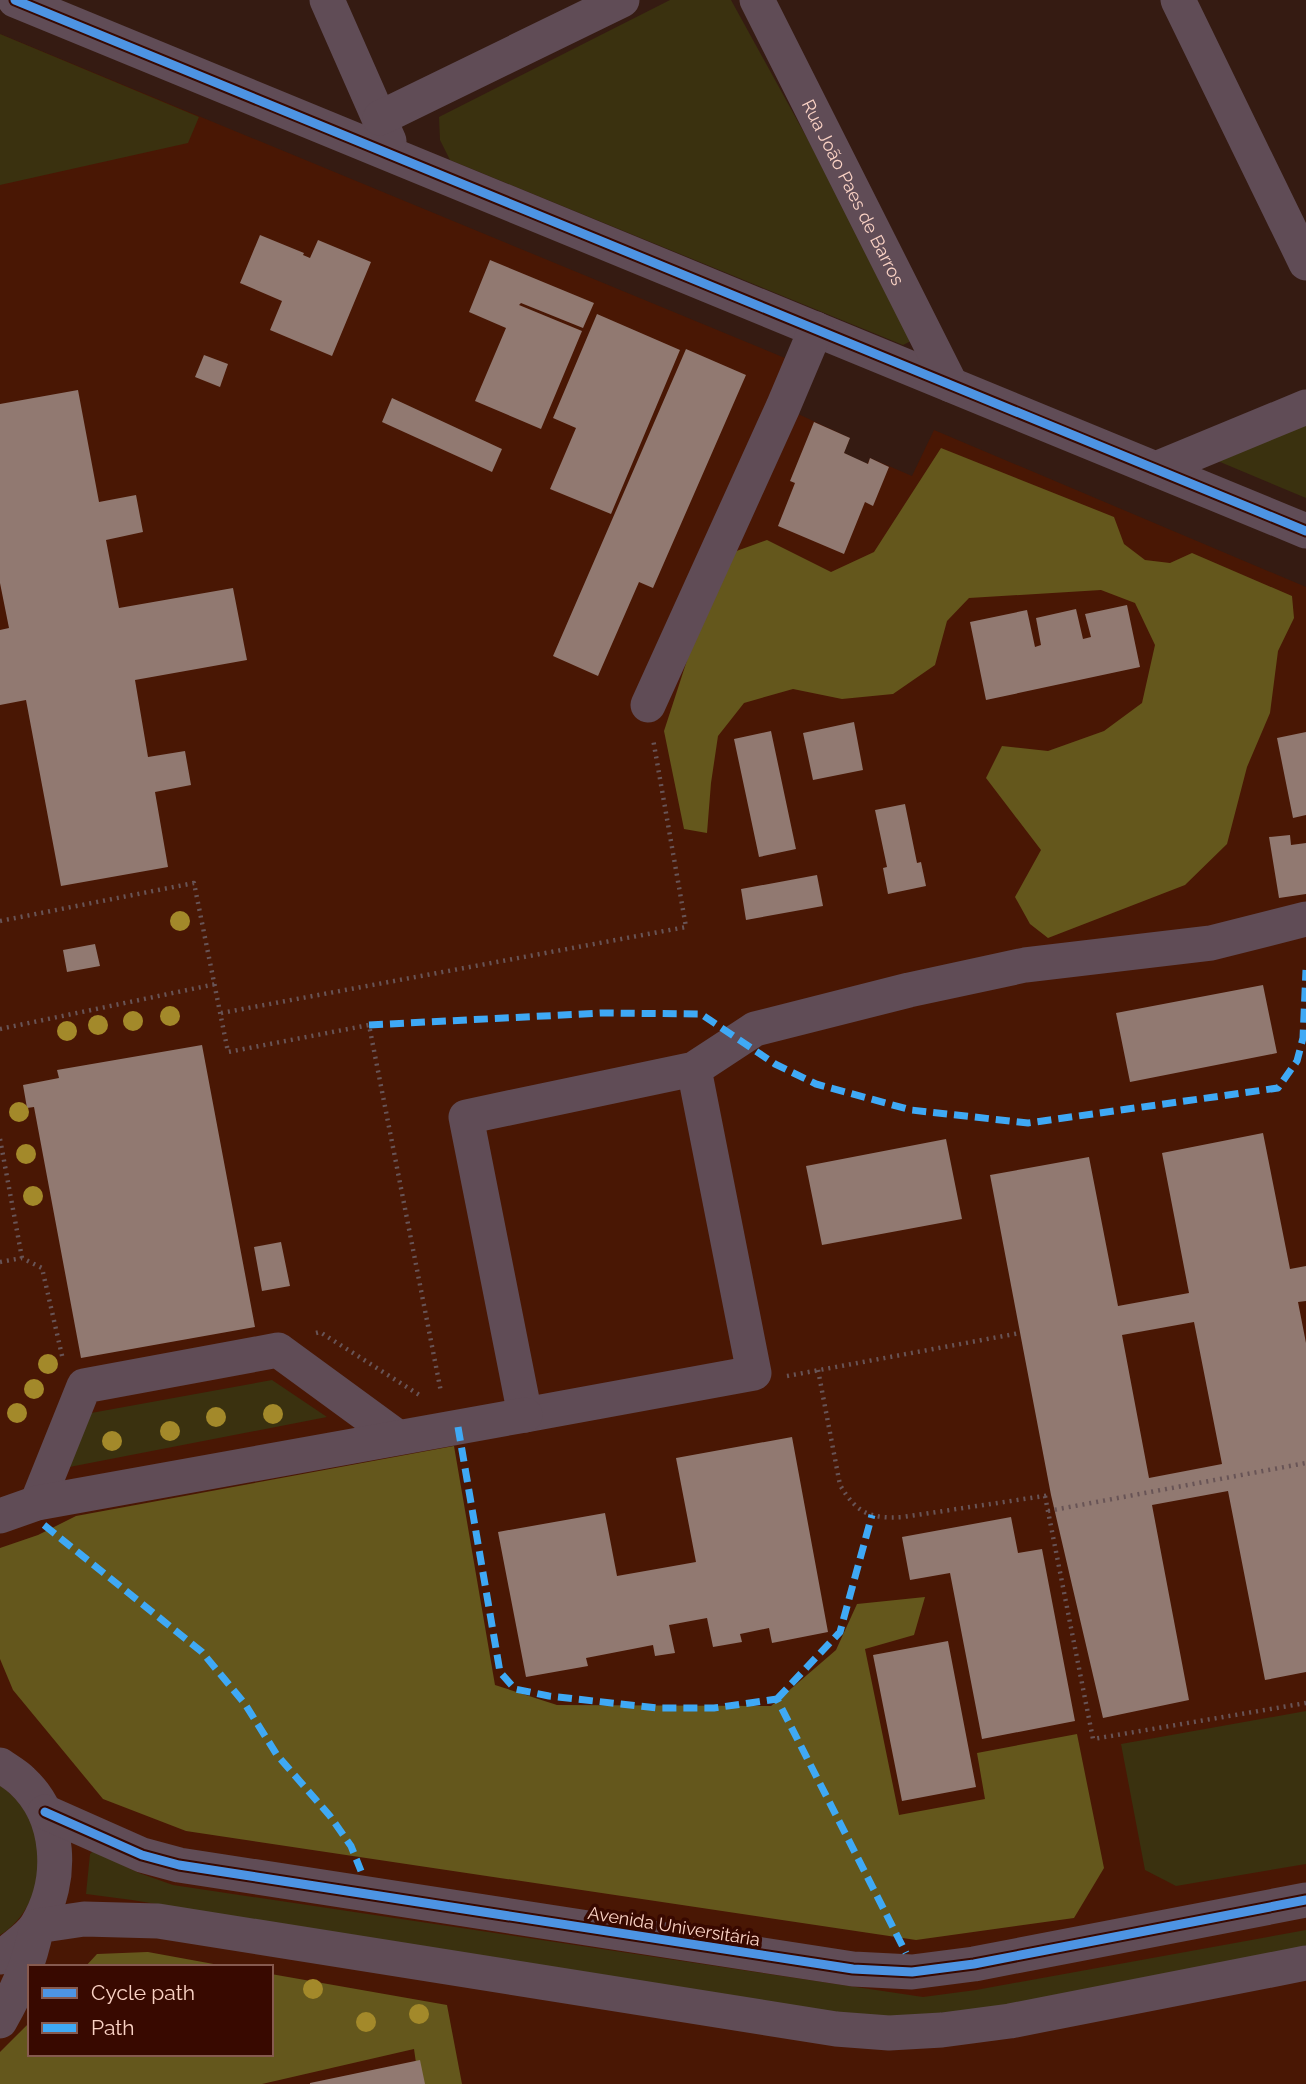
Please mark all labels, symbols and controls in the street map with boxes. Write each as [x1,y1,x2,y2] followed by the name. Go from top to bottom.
[798,96,909,289] street label: Rua João Paes de Barros
[586,1902,762,1950] street label: Avenida Universitária
[28,1965,273,2056] legend
[91,1980,195,2005] text: Cycle path
[91,2015,135,2040] text: Path

